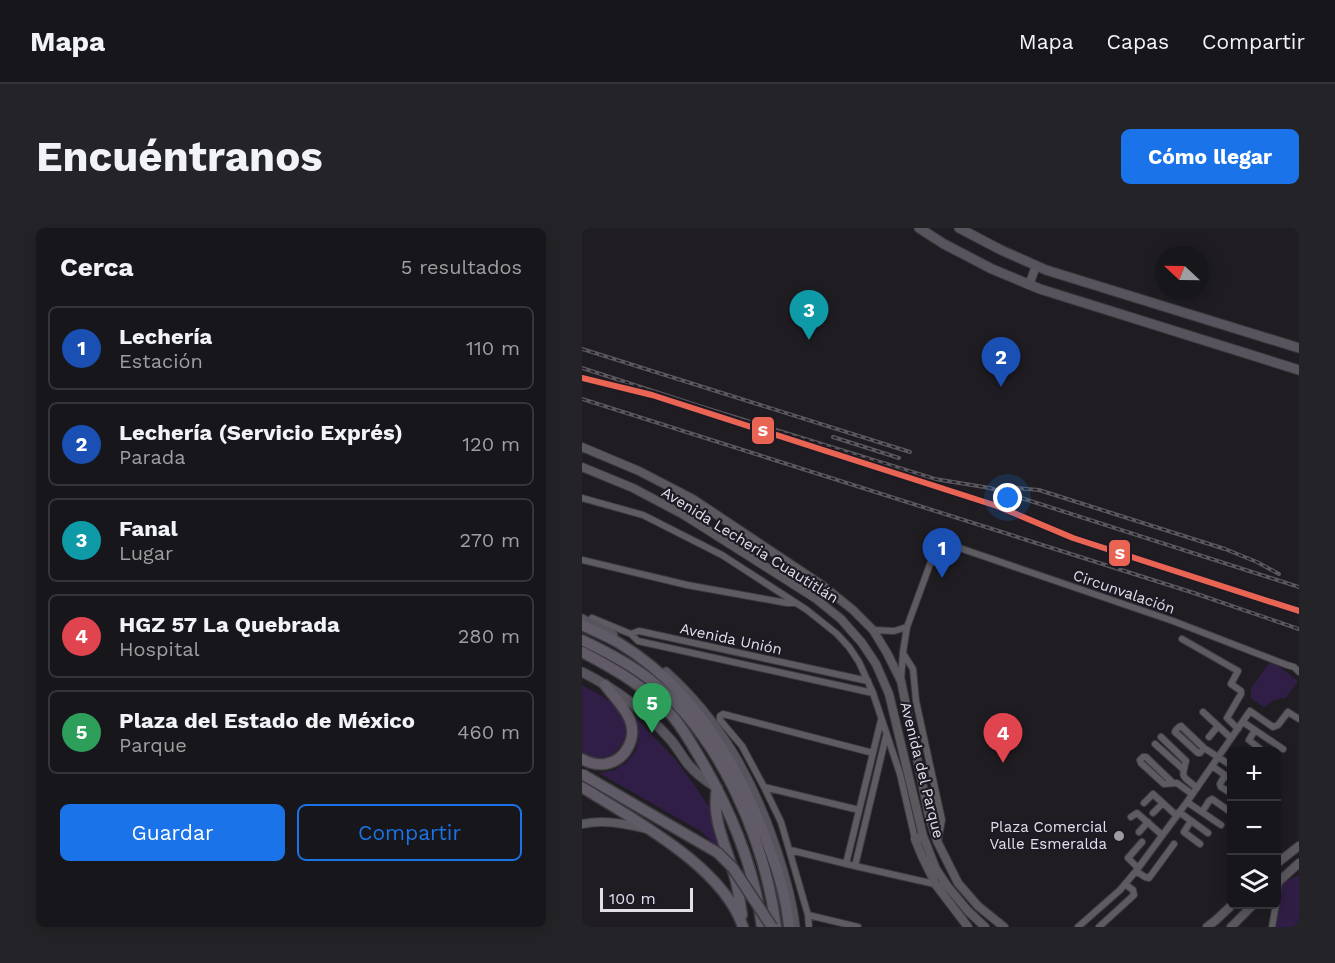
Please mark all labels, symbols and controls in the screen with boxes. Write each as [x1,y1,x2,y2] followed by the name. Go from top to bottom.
[30,25,105,58] text: Mapa
[1019,29,1074,54] text: Mapa
[1107,29,1169,54] text: Capas
[1202,29,1305,54] text: Compartir
[1121,129,1299,184] button: Cómo llegar
[36,132,323,181] text: Encuéntranos
[1155,246,1209,300] north arrow
[60,252,134,282] text: Cerca
[401,255,522,279] text: 5 resultados
[790,291,828,340] pin: 3
[119,324,212,349] text: Lechería
[77,336,86,360] text: 1
[466,336,520,360] text: 110 m
[982,338,1020,387] pin: 2
[119,349,203,373] text: Estación
[751,416,775,445] line badge: S
[119,420,403,445] text: Lechería (Servicio Exprés)
[758,421,768,440] text: S
[76,432,87,456] text: 2
[462,432,520,456] text: 120 m
[119,445,186,469] text: Parada
[658,483,842,607] street label: Avenida Lecheria Cuautitlán
[993,483,1022,512] your location
[119,516,178,541] text: Fanal
[76,528,87,552] text: 3
[460,528,520,552] text: 270 m
[922,528,962,578] pin: 1
[1108,539,1131,567] line badge: S
[119,541,173,565] text: Lugar
[1115,544,1125,563] text: S
[1071,566,1177,618] street label: Circunvalación
[119,612,340,637] text: HGZ 57 La Quebrada
[678,619,784,659] street label: Avenida Unión
[75,624,88,648] text: 4
[458,624,520,648] text: 280 m
[119,637,200,661] text: Hospital
[632,684,672,733] pin: 5
[896,700,948,840] street label: Avenida del Parque
[119,708,415,733] text: Plaza del Estado de México
[984,714,1022,763] pin: 4
[76,720,87,744] text: 5
[457,720,520,744] text: 460 m
[119,733,187,757] text: Parque
[1227,747,1281,909] map controls
[1227,747,1281,801] button: +
[1227,801,1281,855] button: −
[60,804,285,861] button: Guardar
[297,804,522,861] button: Compartir
[989,818,1108,853] place label: Plaza Comercial Valle Esmeralda
[1112,829,1126,843] marker: Plaza Comercial Valle Esmeralda
[1227,855,1281,909] button: layers
[600,885,693,912] scale bar
[609,889,656,908] text: 100 m

